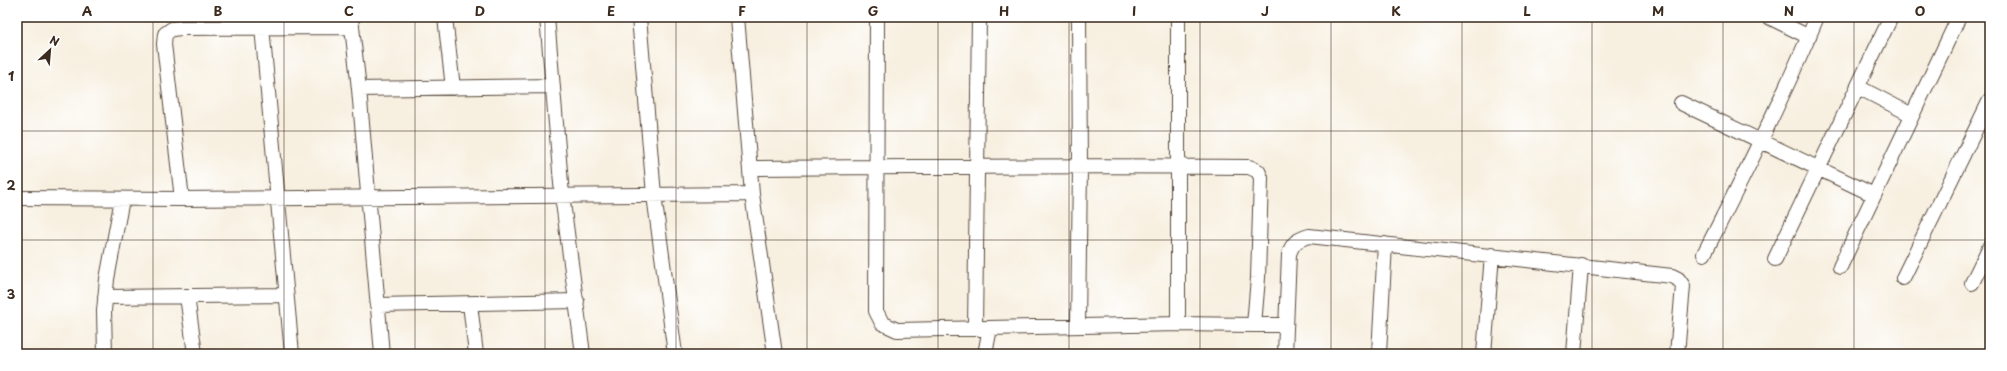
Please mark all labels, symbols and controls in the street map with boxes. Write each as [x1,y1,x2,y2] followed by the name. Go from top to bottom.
[82,1,92,20] text: A
[214,1,223,20] text: B
[344,1,354,20] text: C
[475,1,485,20] text: D
[607,1,615,20] text: E
[738,1,746,20] text: F
[868,1,878,20] text: G
[999,1,1009,20] text: H
[1132,1,1136,20] text: I
[1261,1,1269,20] text: J
[1391,1,1401,20] text: K
[1523,1,1531,20] text: L
[1652,1,1664,20] text: M
[1784,1,1794,20] text: N
[1915,1,1925,20] text: O
[30,30,70,70] north arrow
[47,31,63,50] text: N
[8,66,14,85] text: 1
[6,175,16,194] text: 2
[7,284,16,303] text: 3

